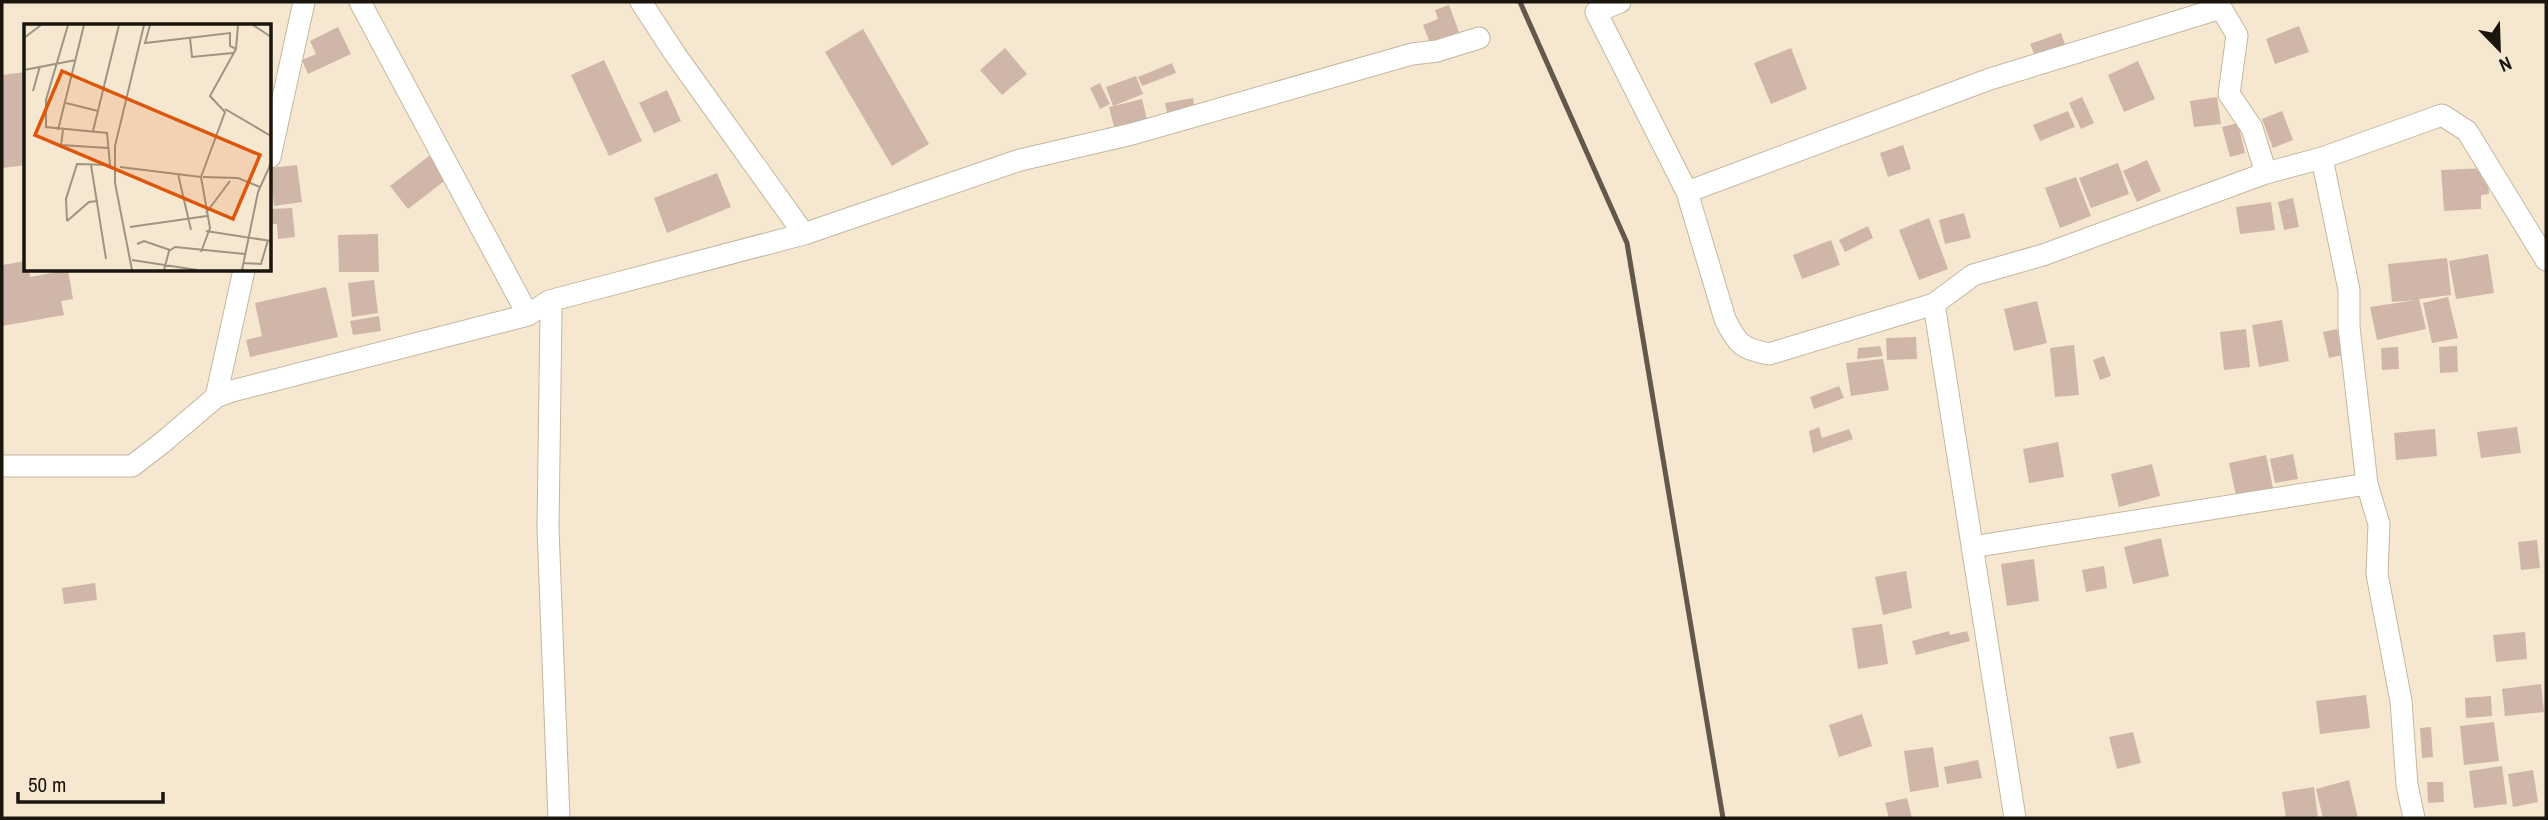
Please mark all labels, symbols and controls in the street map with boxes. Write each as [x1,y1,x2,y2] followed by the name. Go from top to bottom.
[2464,14,2534,84] north arrow
[24,24,271,271] inset map
[2495,50,2516,79] text: N
[18,760,163,804] scale bar
[28,770,66,799] text: 50 m

